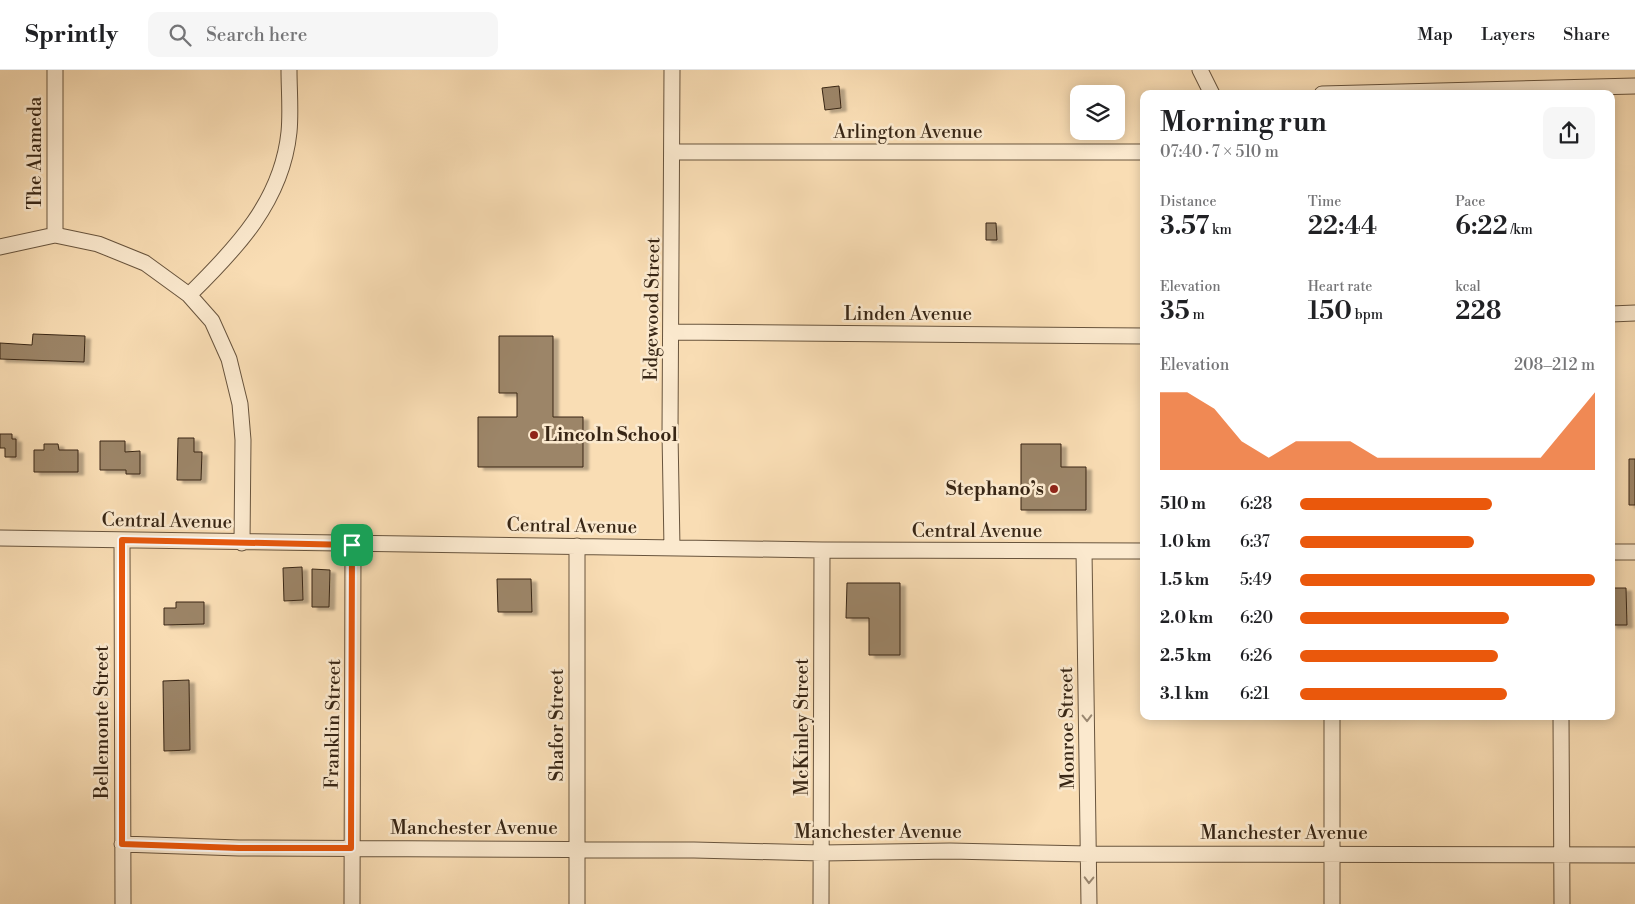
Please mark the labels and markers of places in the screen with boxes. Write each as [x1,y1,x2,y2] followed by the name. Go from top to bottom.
[544,423,678,447] place label: Lincoln School
[528,429,540,441] marker: Lincoln School
[946,477,1044,501] place label: Stephano’s
[1048,483,1060,495] marker: Stephano’s
[331,524,373,566] pin

